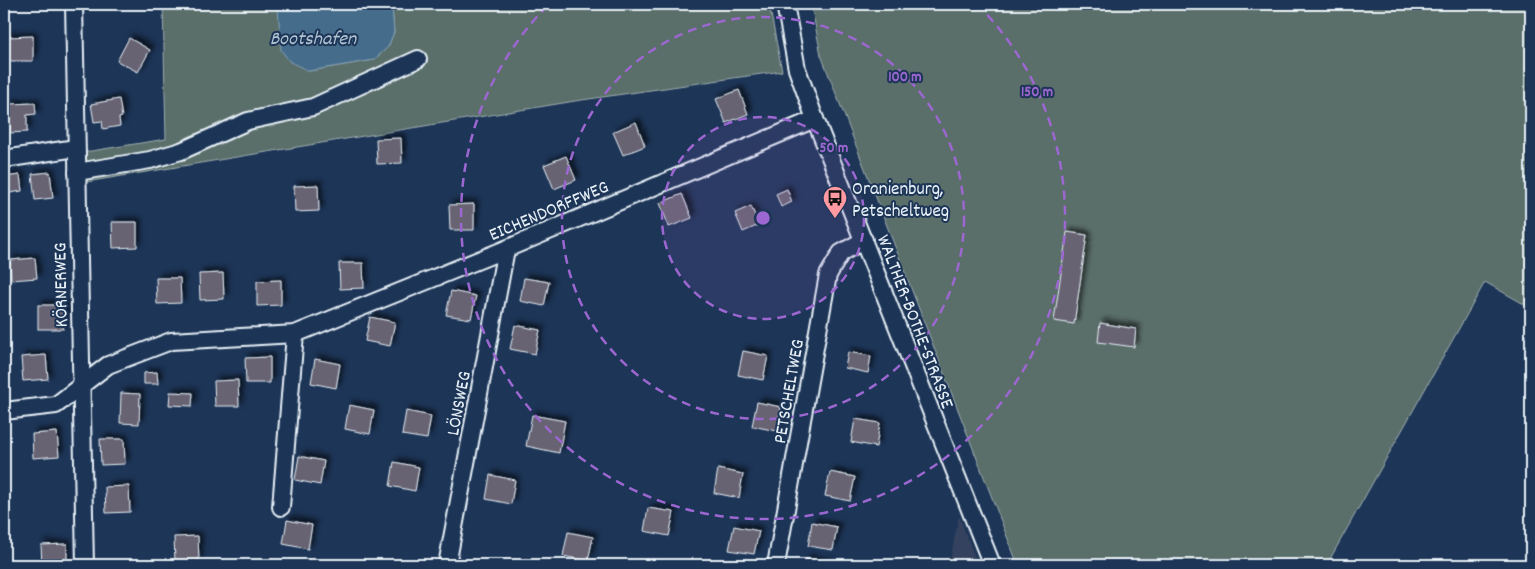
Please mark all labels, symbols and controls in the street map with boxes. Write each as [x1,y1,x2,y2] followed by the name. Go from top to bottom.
[270,26,357,54] water label: Bootshafen
[888,67,922,89] text: 100 m
[1021,82,1053,104] text: 150 m
[820,138,848,160] text: 50 m
[485,175,613,250] street label: EICHENDORFFWEG
[852,177,949,226] place label: Oranienburg, Petscheltweg
[822,185,848,219] bus stop icon: Oranienburg, Petscheltweg
[754,209,772,227] centre of rings
[868,231,959,413] street label: WALTHER-BOTHE-STRASSE
[48,242,77,328] street label: KÖRNERWEG
[768,337,813,446] street label: PETSCHELTWEG
[441,369,480,438] street label: LÖNSWEG

